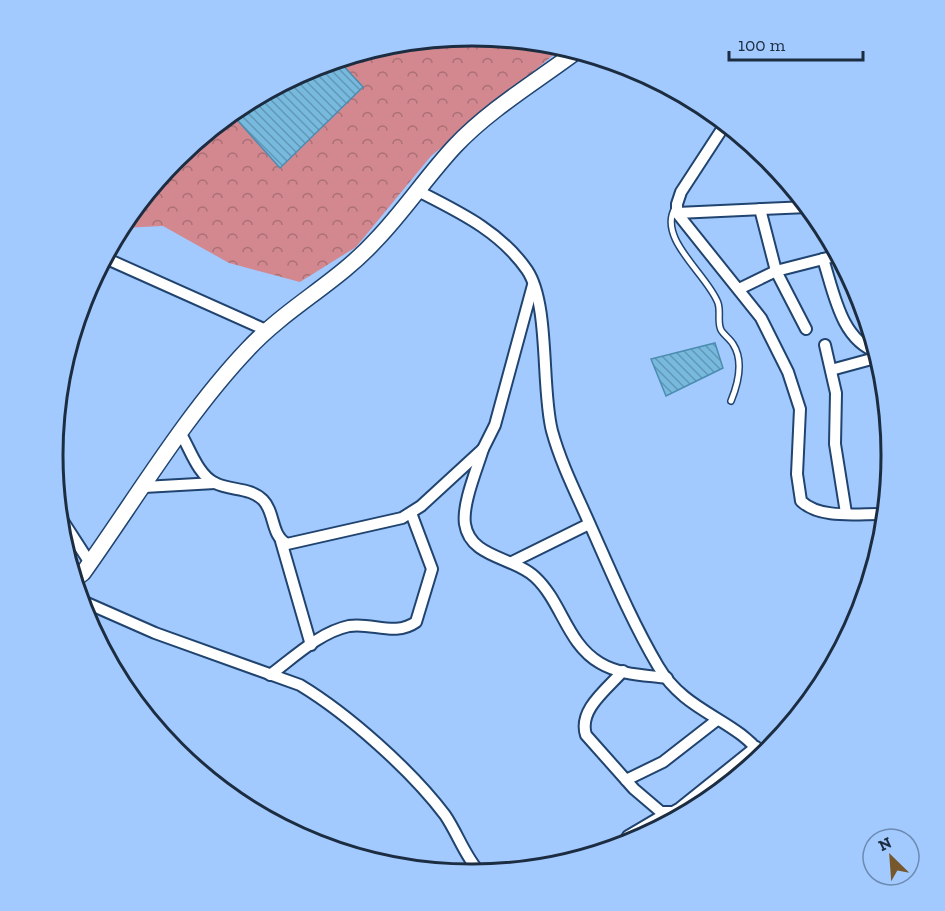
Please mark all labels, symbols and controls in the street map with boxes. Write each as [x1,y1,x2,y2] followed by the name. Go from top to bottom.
[729,24,862,62] scale bar
[738,34,786,56] text: 100 m
[861,827,921,887] north arrow
[875,833,894,855] text: N

